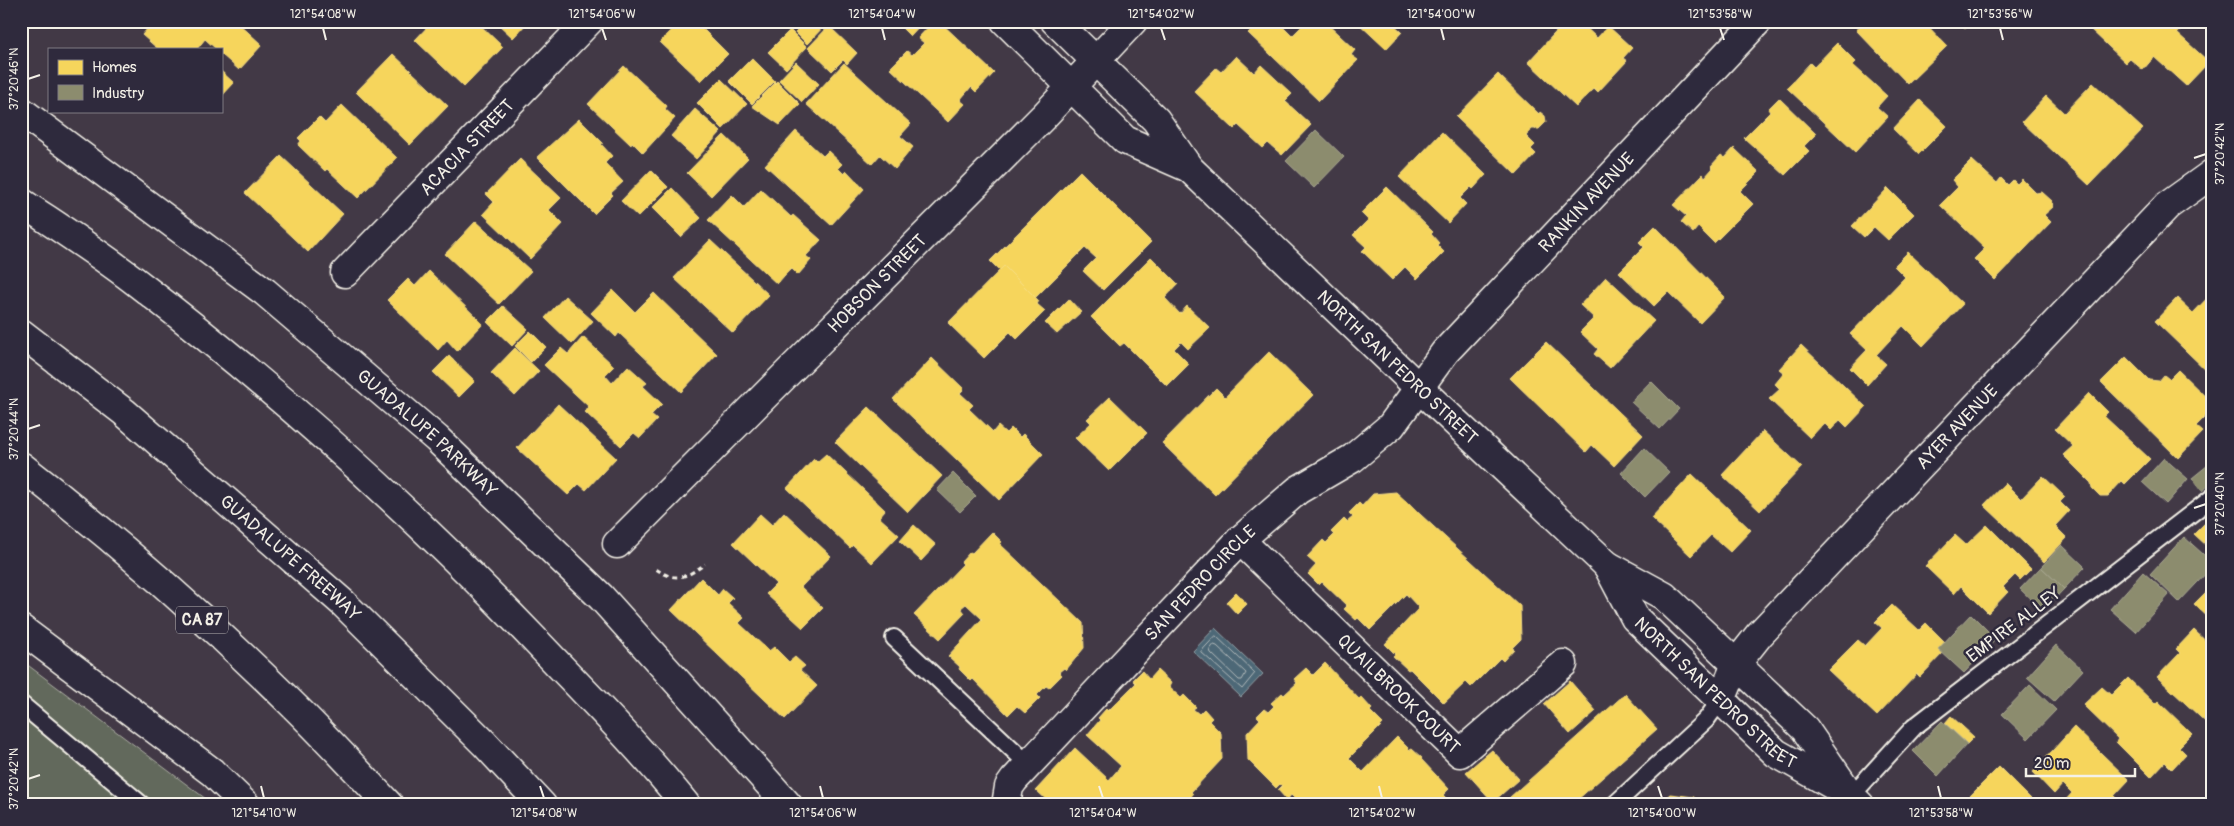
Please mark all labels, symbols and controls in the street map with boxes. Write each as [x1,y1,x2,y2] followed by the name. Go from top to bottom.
[290,7,356,22] text: 121°54'08"W
[568,7,636,22] text: 121°54'06"W
[848,7,916,22] text: 121°54'04"W
[1127,7,1195,22] text: 121°54'02"W
[1407,7,1475,22] text: 121°54'00"W
[1688,7,1752,22] text: 121°53'58"W
[1967,7,2033,22] text: 121°53'56"W
[7,48,22,110] text: 37°20'46"N
[48,48,222,112] legend
[92,58,137,77] text: Homes
[92,84,145,103] text: Industry
[415,94,519,201] street label: ACACIA STREET
[2213,123,2228,185] text: 37°20'42"N
[1534,147,1639,257] street label: RANKIN AVENUE
[823,229,931,338] street label: HOBSON STREET
[1312,285,1483,449] street label: NORTH SAN PEDRO STREET
[352,364,503,503] street label: GUADALUPE PARKWAY
[1911,379,2003,474] street label: AYER AVENUE
[7,398,22,460] text: 37°20'44"N
[2213,472,2228,536] text: 37°20'40"N
[215,489,366,626] street label: GUADALUPE FREEWAY
[1139,520,1261,646] street label: SAN PEDRO CIRCLE
[1962,582,2066,668] street label: EMPIRE ALLEY
[176,606,228,634] road number: CA 87
[1629,612,1801,774] street label: NORTH SAN PEDRO STREET
[1332,629,1465,758] street label: QUAILBROOK COURT
[2026,746,2135,778] scale bar
[7,748,22,810] text: 37°20'42"N
[2034,754,2069,773] text: 20 m
[231,806,297,821] text: 121°54'10"W
[511,806,577,821] text: 121°54'08"W
[789,806,857,821] text: 121°54'06"W
[1069,806,1137,821] text: 121°54'04"W
[1348,806,1416,821] text: 121°54'02"W
[1628,806,1696,821] text: 121°54'00"W
[1909,806,1973,821] text: 121°53'58"W

